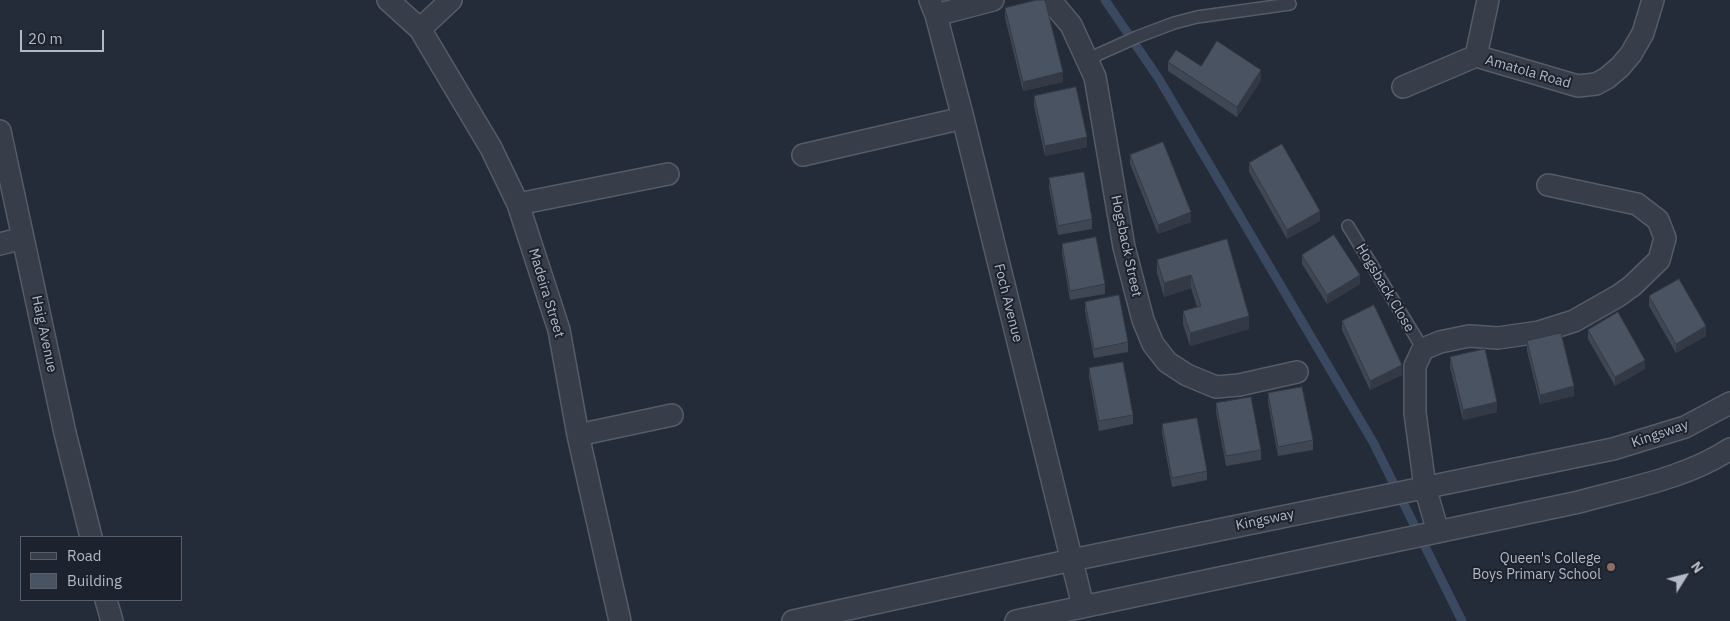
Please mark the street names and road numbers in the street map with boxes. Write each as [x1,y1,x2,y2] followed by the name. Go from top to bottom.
[1483,52,1573,92] street label: Amatola Road
[1107,194,1145,298] street label: Hogsback Street
[1352,241,1418,335] street label: Hogsback Close
[524,246,568,340] street label: Madeira Street
[990,262,1026,344] street label: Foch Avenue
[28,294,60,374] street label: Haig Avenue
[1629,416,1691,452] street label: Kingsway
[1234,506,1296,534] street label: Kingsway

